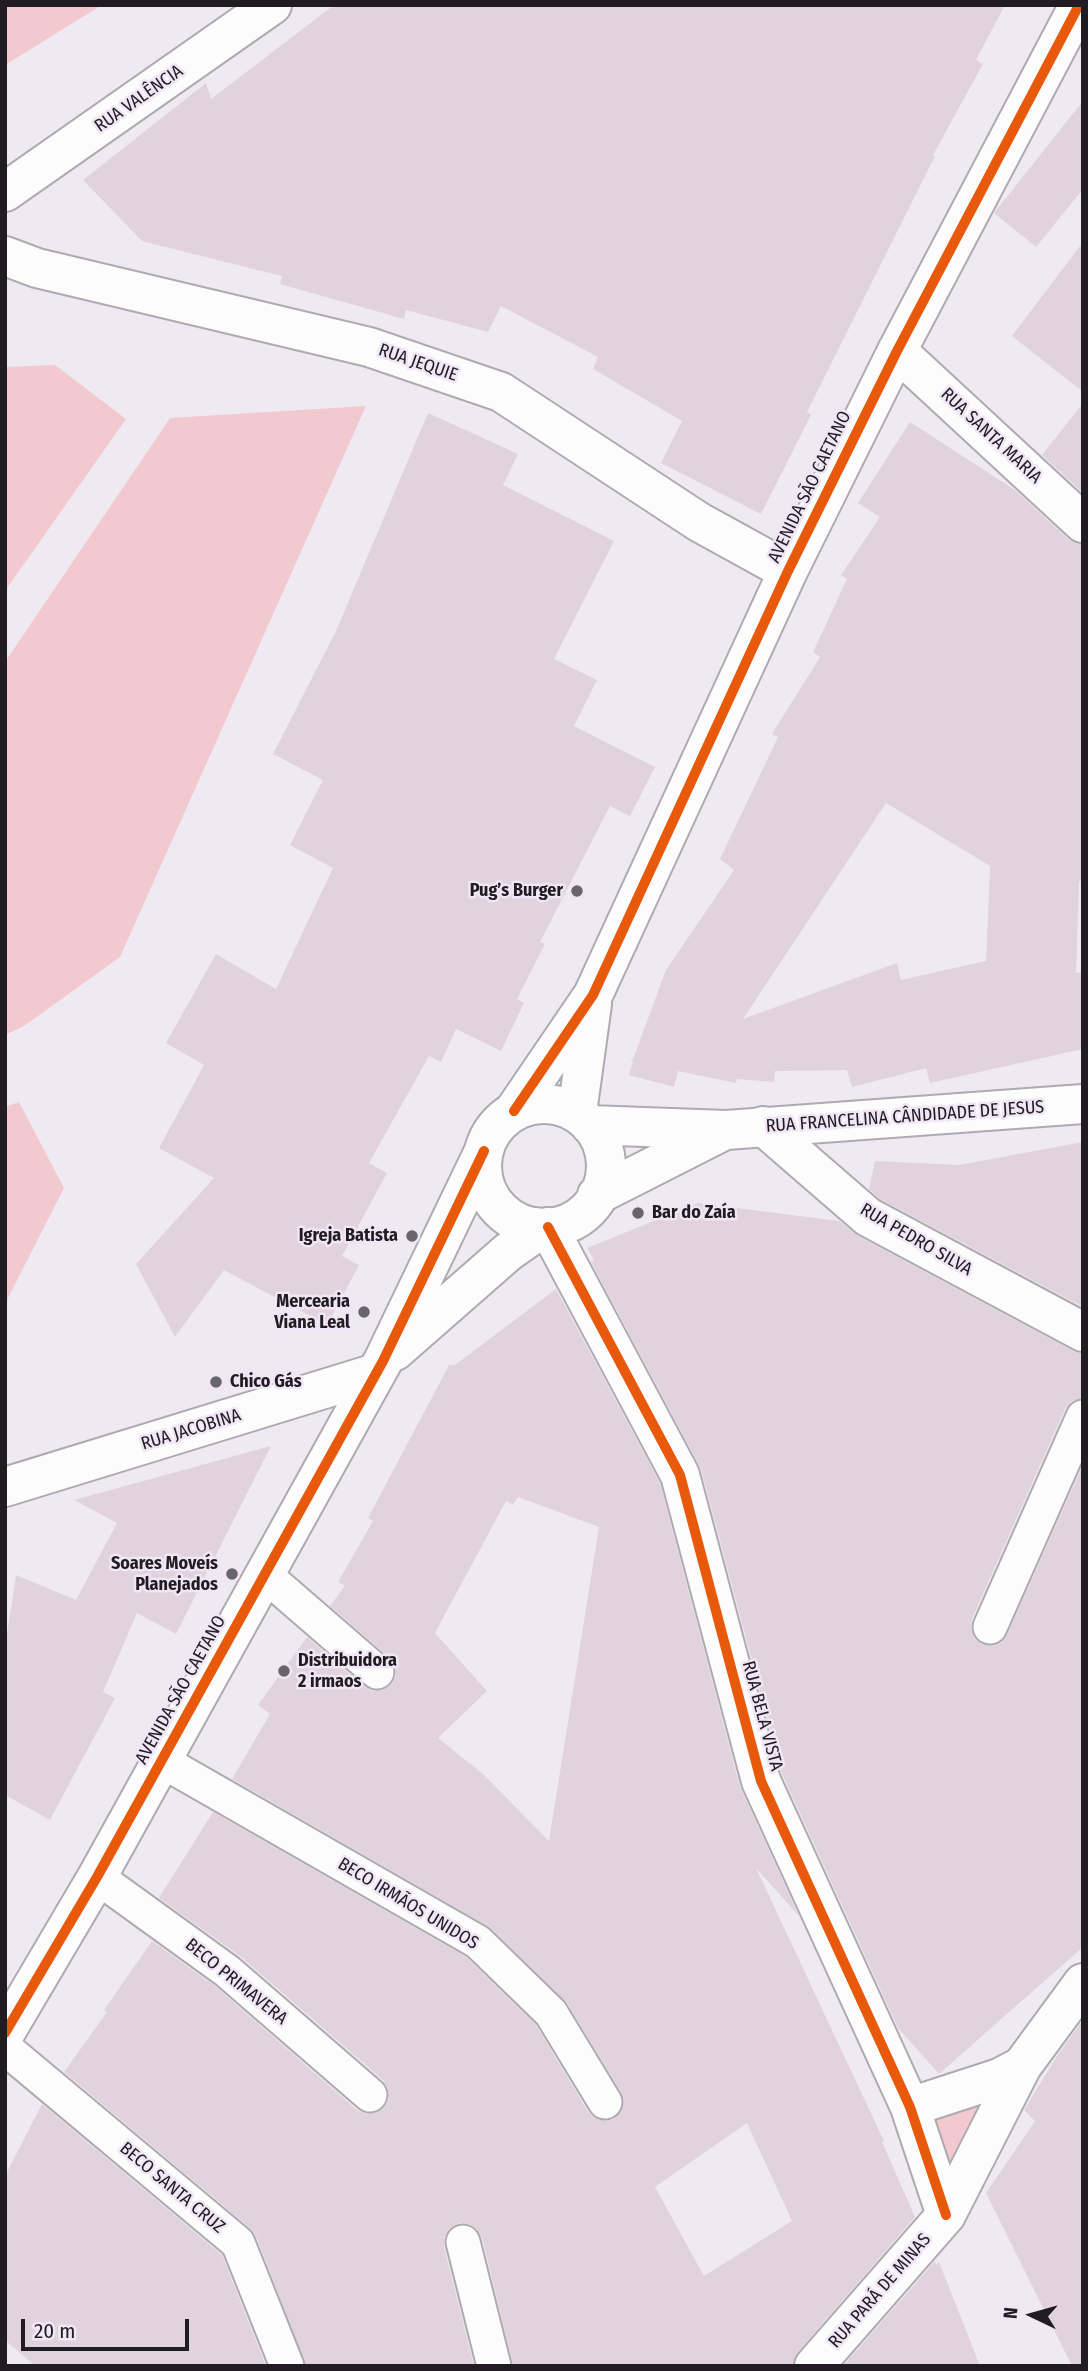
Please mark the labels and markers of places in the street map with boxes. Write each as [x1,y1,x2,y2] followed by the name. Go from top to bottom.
[470,880,563,902] place label: Pug’s Burger
[569,883,585,899] marker: Pug’s Burger
[652,1202,736,1224] place label: Bar do Zaía
[630,1205,646,1221] marker: Bar do Zaía
[299,1225,398,1247] place label: Igreja Batista
[404,1228,420,1244] marker: Igreja Batista
[274,1291,350,1334] place label: Mercearia Viana Leal
[356,1304,372,1320] marker: Mercearia Viana Leal
[230,1371,302,1393] place label: Chico Gás
[208,1374,224,1390] marker: Chico Gás
[111,1553,218,1596] place label: Soares Moveís Planejados
[224,1566,240,1582] marker: Soares Moveís Planejados
[298,1650,397,1692] place label: Distribuidora 2 irmaos
[276,1663,292,1679] marker: Distribuidora 2 irmaos

